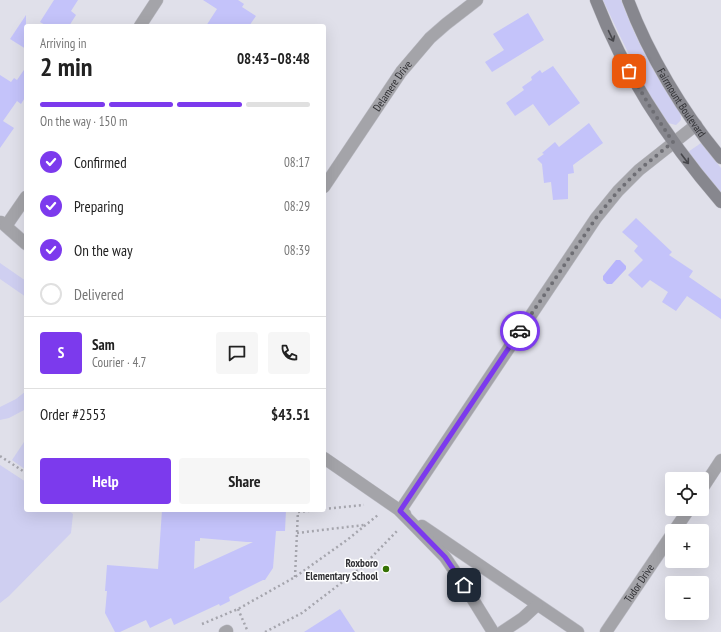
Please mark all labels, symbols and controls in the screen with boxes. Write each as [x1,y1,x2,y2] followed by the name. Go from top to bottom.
[608,30,615,42] one-way arrow
[40,35,87,52] text: Arriving in
[237,49,310,68] text: 08:43–08:48
[40,50,93,83] text: 2 min
[612,54,646,88] pin
[370,57,415,114] street label: Delamere Drive
[618,60,640,82] icon: bag
[654,66,709,140] street label: Fairmount Boulevard
[40,113,127,130] text: On the way · 150 m
[40,151,62,173] icon: check
[74,153,127,172] text: Confirmed
[284,154,310,171] text: 08:17
[681,154,690,165] one-way arrow
[40,195,62,217] icon: check
[74,197,124,216] text: Preparing
[284,198,310,215] text: 08:29
[40,239,62,261] icon: check
[74,241,133,260] text: On the way
[284,242,310,259] text: 08:39
[74,285,124,304] text: Delivered
[500,311,540,351] courier
[509,320,531,342] icon: car
[216,332,258,374] button: chat
[268,332,310,374] button: phone
[92,335,115,354] text: Sam
[58,343,64,362] text: S
[92,354,146,371] text: Courier · 4.7
[40,405,106,424] text: Order #2553
[271,405,310,424] text: $43.51
[40,458,171,504] button: Help
[179,458,310,504] button: Share
[665,472,709,620] map controls
[665,472,709,516] button: locate
[665,524,709,568] button: +
[306,556,378,583] place label: Roxboro Elementary School
[621,561,657,605] street label: Tudor Drive
[381,564,391,574] marker: Roxboro Elementary School
[447,568,481,602] pin
[453,574,475,596] icon: home
[665,576,709,620] button: −

